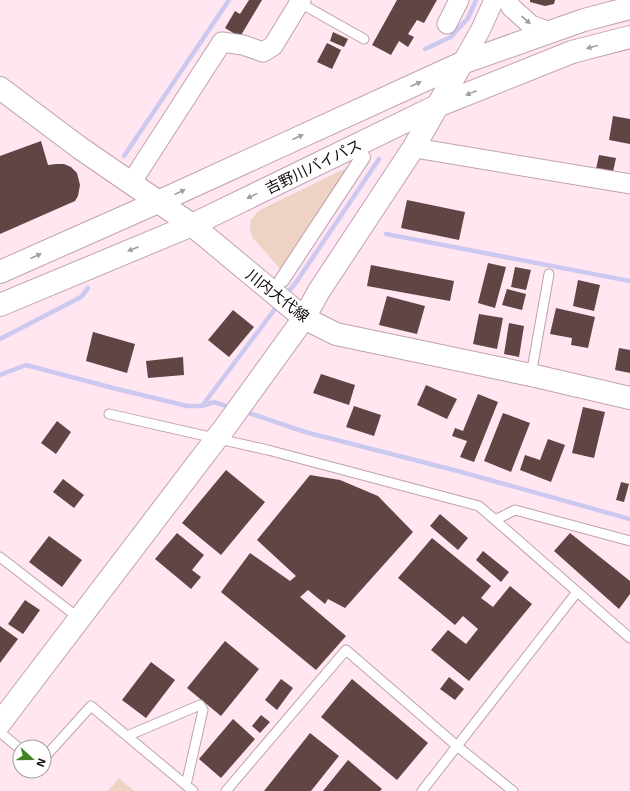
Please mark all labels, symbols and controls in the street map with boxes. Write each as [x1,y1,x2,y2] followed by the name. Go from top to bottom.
[520,16,531,25] one-way arrow
[586,44,598,50] one-way arrow
[411,80,423,86] one-way arrow
[464,90,476,96] one-way arrow
[292,134,304,140] one-way arrow
[262,135,364,197] street label: 吉野川バイパス
[174,189,185,195] one-way arrow
[246,193,258,199] one-way arrow
[128,246,139,252] one-way arrow
[30,253,41,259] one-way arrow
[243,265,313,325] street label: 川内大代線
[12,739,52,779] north arrow
[34,757,49,769] text: N

